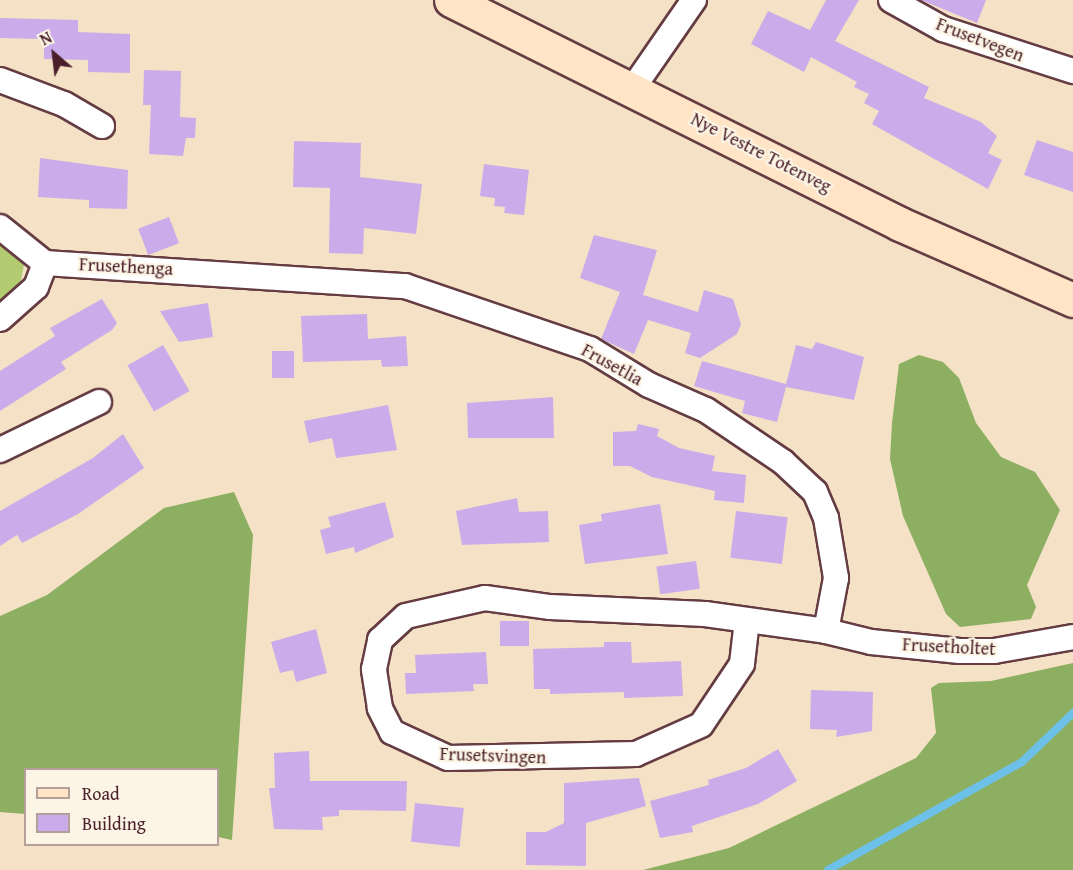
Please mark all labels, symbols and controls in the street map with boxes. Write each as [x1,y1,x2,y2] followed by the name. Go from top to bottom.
[933,13,1027,67] street label: Frusetvegen
[24,24,84,84] north arrow
[35,25,56,51] text: N
[687,108,835,198] street label: Nye Vestre Totenveg
[78,254,174,280] street label: Frusethenga
[578,339,646,391] street label: Frusetlia
[902,634,996,660] street label: Frusetholtet
[439,743,547,769] street label: Frusetsvingen
[24,768,219,846] legend
[82,780,120,807] text: Road
[82,810,146,837] text: Building

